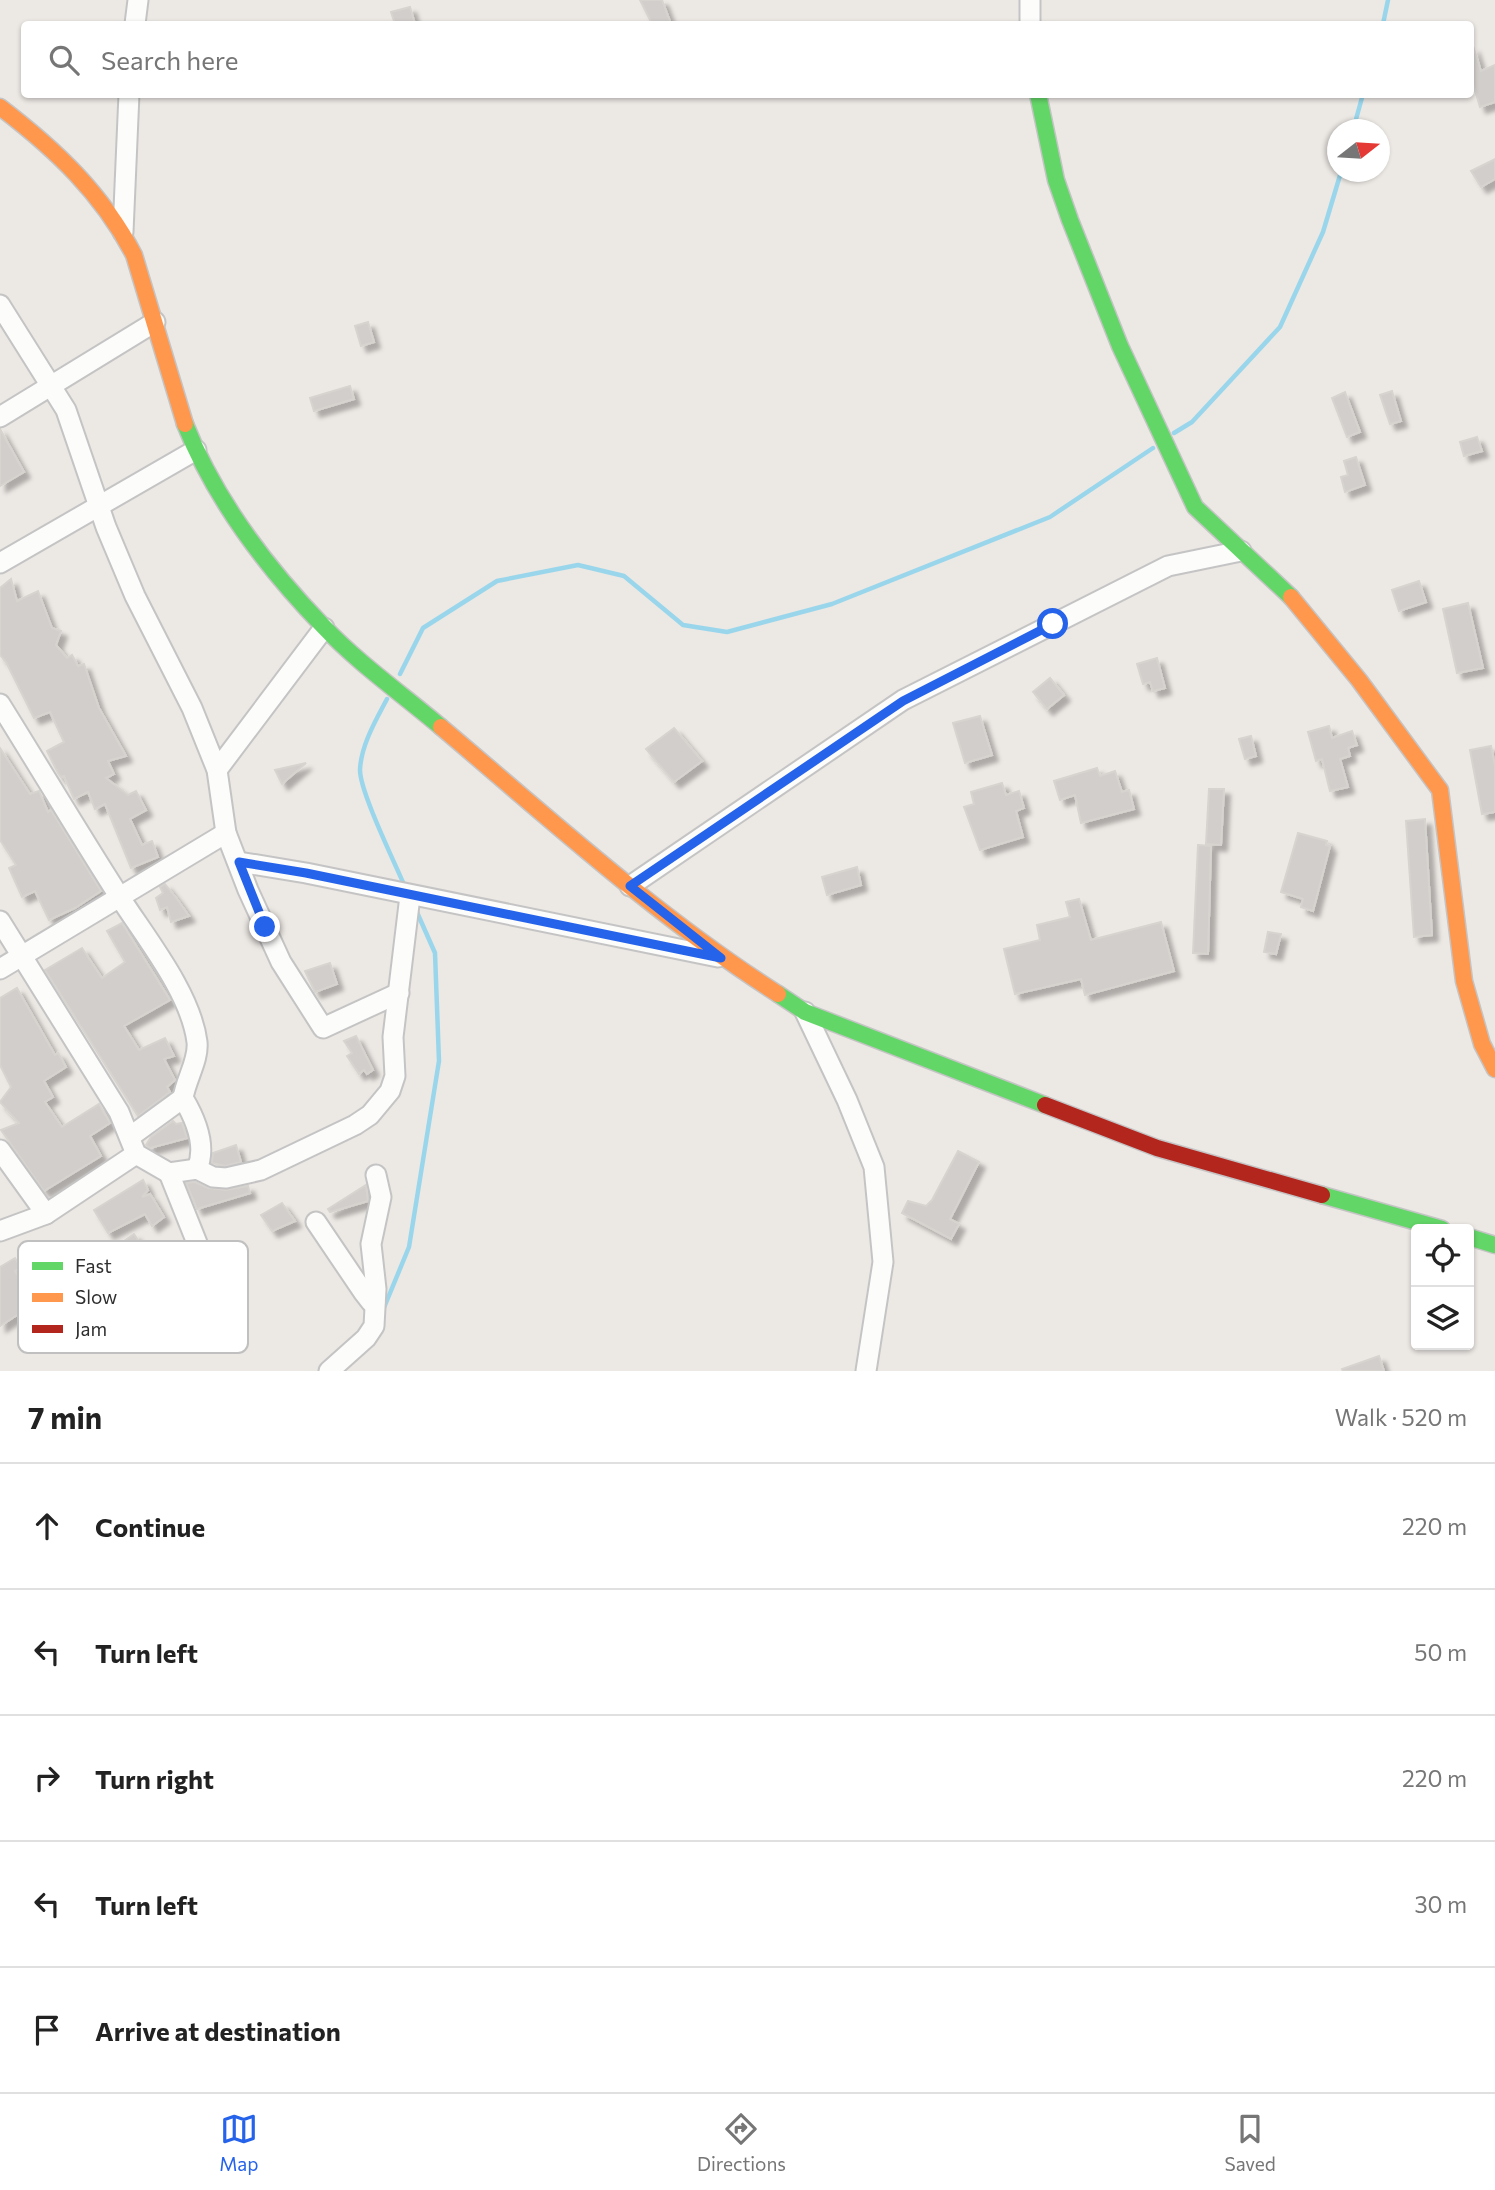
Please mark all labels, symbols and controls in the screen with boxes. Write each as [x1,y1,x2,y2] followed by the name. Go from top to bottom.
[21,21,1474,98] search box
[45,41,83,79] icon: search
[101,44,239,75] text: Search here
[1327,119,1390,182] north arrow
[1037,608,1068,639] route start
[249,911,280,942] route end
[1411,1224,1474,1350] map controls
[1411,1224,1474,1287] button: locate
[18,1241,248,1353] legend
[75,1254,112,1277] text: Fast
[75,1285,117,1308] text: Slow
[1411,1287,1474,1350] button: layers
[75,1317,107,1340] text: Jam
[28,1398,102,1435] text: 7 min
[1335,1403,1467,1431] text: Walk · 520 m
[28,1507,66,1545] icon: ahead
[95,1511,205,1542] text: Continue
[1402,1512,1467,1540] text: 220 m
[28,1633,66,1671] icon: left
[95,1637,198,1668] text: Turn left
[1414,1638,1467,1666] text: 50 m
[28,1759,66,1797] icon: right
[95,1763,214,1794] text: Turn right
[1402,1764,1467,1792] text: 220 m
[28,1885,66,1923] icon: left
[95,1889,198,1920] text: Turn left
[1414,1890,1467,1918] text: 30 m
[28,2011,66,2049] icon: arrive
[95,2015,341,2046] text: Arrive at destination
[219,2110,258,2175] tab: Map
[697,2110,786,2175] tab: Directions
[1224,2110,1276,2175] tab: Saved

